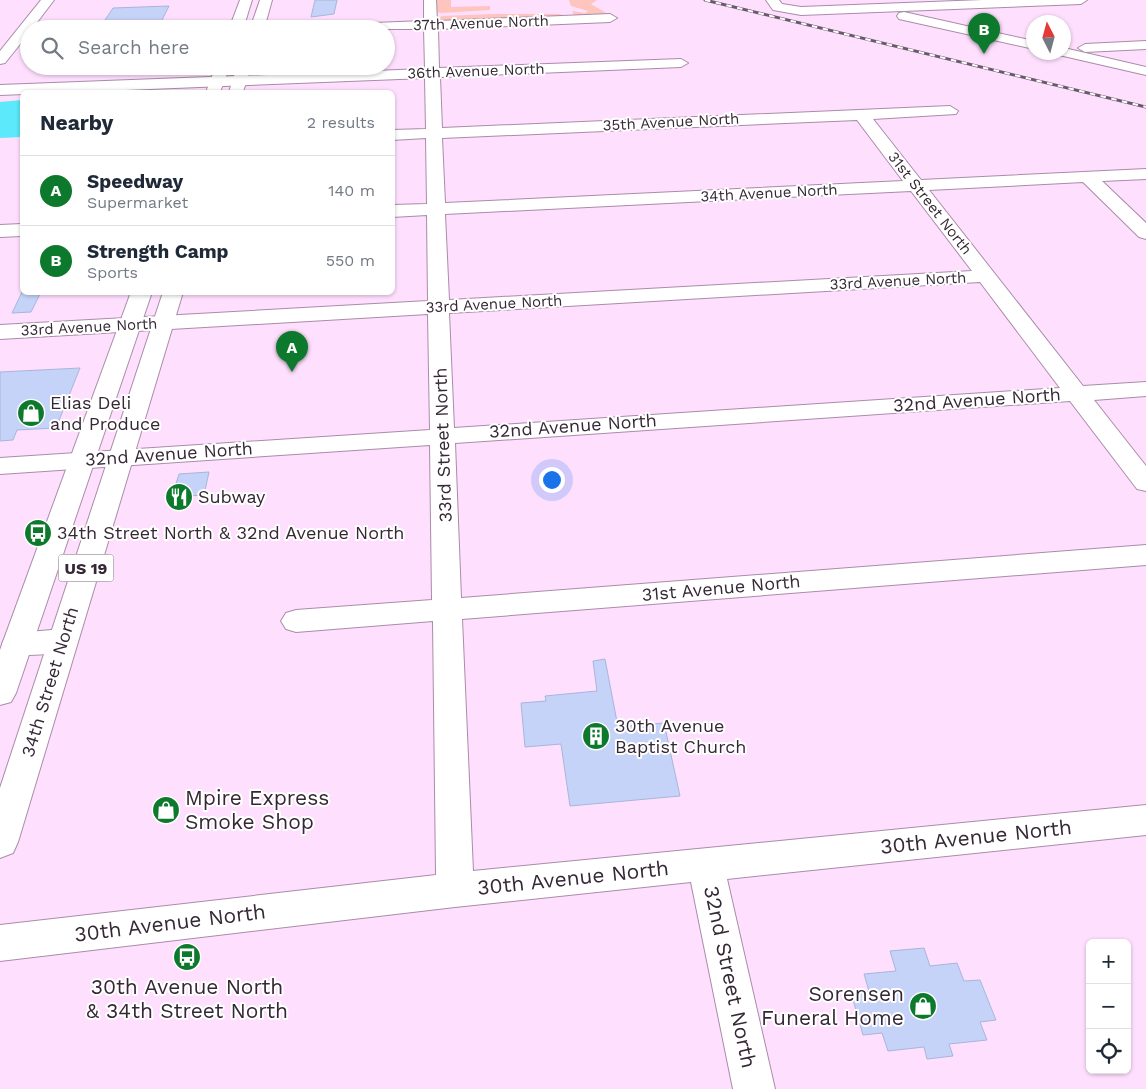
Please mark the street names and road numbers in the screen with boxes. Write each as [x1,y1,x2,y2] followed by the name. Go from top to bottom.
[413,12,549,34] street label: 37th Avenue North
[407,60,545,82] street label: 36th Avenue North
[602,109,740,135] street label: 35th Avenue North
[884,148,976,258] street label: 31st Street North
[700,180,838,206] street label: 34th Avenue North
[829,268,967,294] street label: 33rd Avenue North
[425,291,563,317] street label: 33rd Avenue North
[20,314,158,340] street label: 33rd Avenue North
[429,367,456,523] street label: 33rd Street North
[892,383,1061,416] street label: 32nd Avenue North
[488,409,657,442] street label: 32nd Avenue North
[84,437,253,470] street label: 32nd Avenue North
[58,554,114,582] road number: US 19
[641,570,801,605] street label: 31st Avenue North
[17,604,82,760] street label: 34th Street North
[879,814,1073,859] street label: 30th Avenue North
[476,855,670,900] street label: 30th Avenue North
[699,883,762,1070] street label: 32nd Street North
[73,898,267,947] street label: 30th Avenue North

